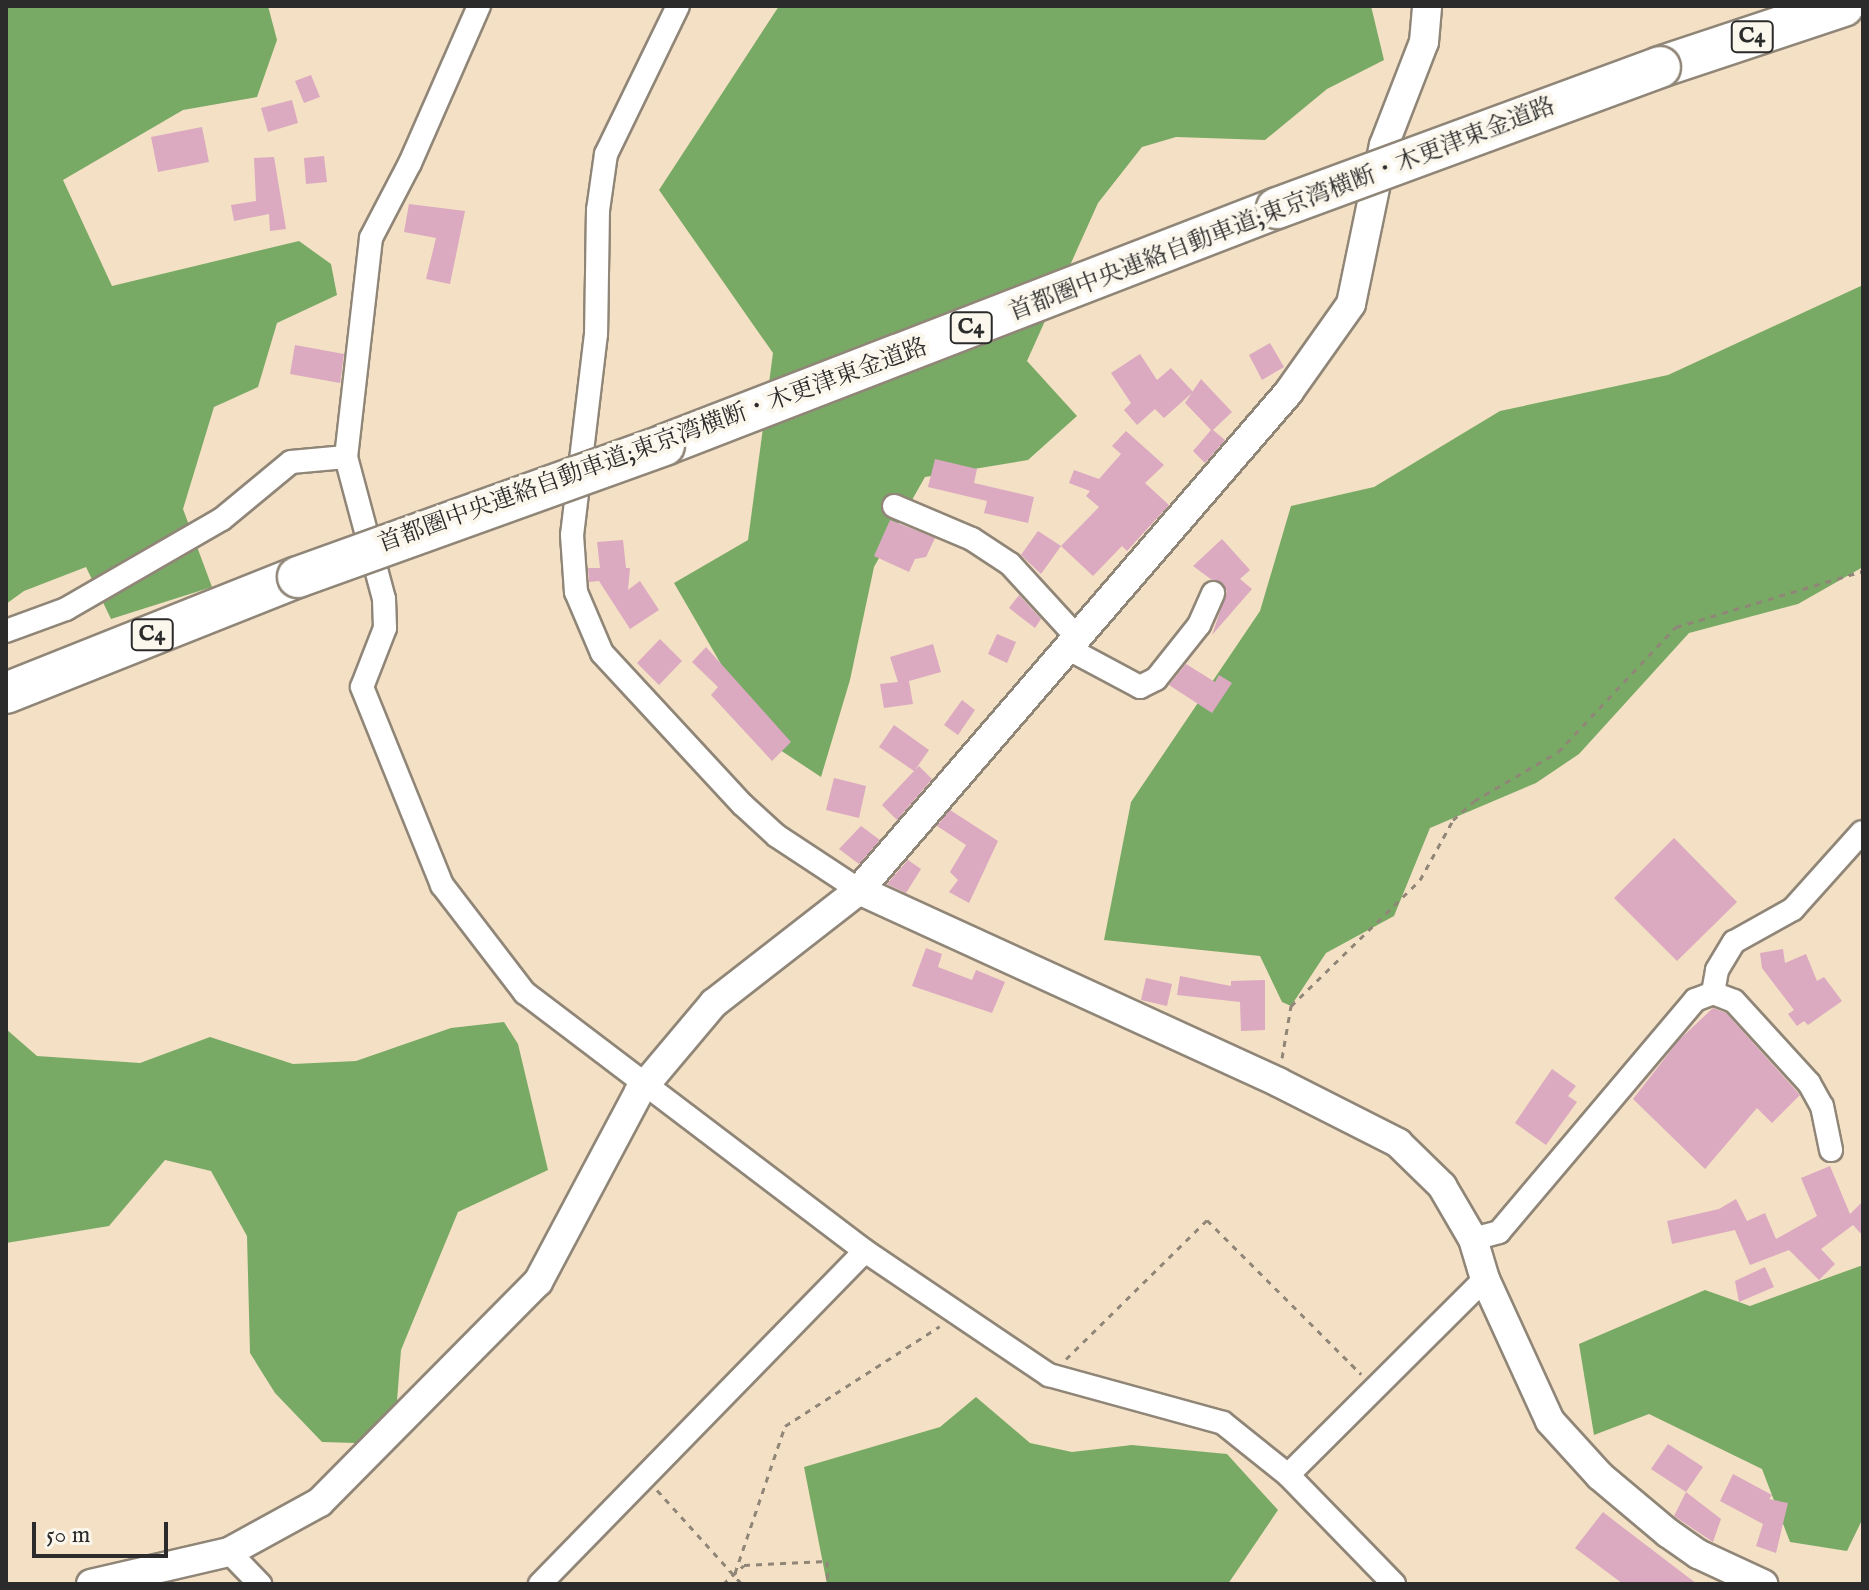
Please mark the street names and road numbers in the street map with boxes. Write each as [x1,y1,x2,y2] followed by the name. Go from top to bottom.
[1730,19,1774,55] road number: C4
[1005,92,1559,328] street label: 首都圏中央連絡自動車道;東京湾横断・木更津東金道路
[949,310,993,346] road number: C4
[374,333,932,559] street label: 首都圏中央連絡自動車道;東京湾横断・木更津東金道路
[130,617,174,653] road number: C4

